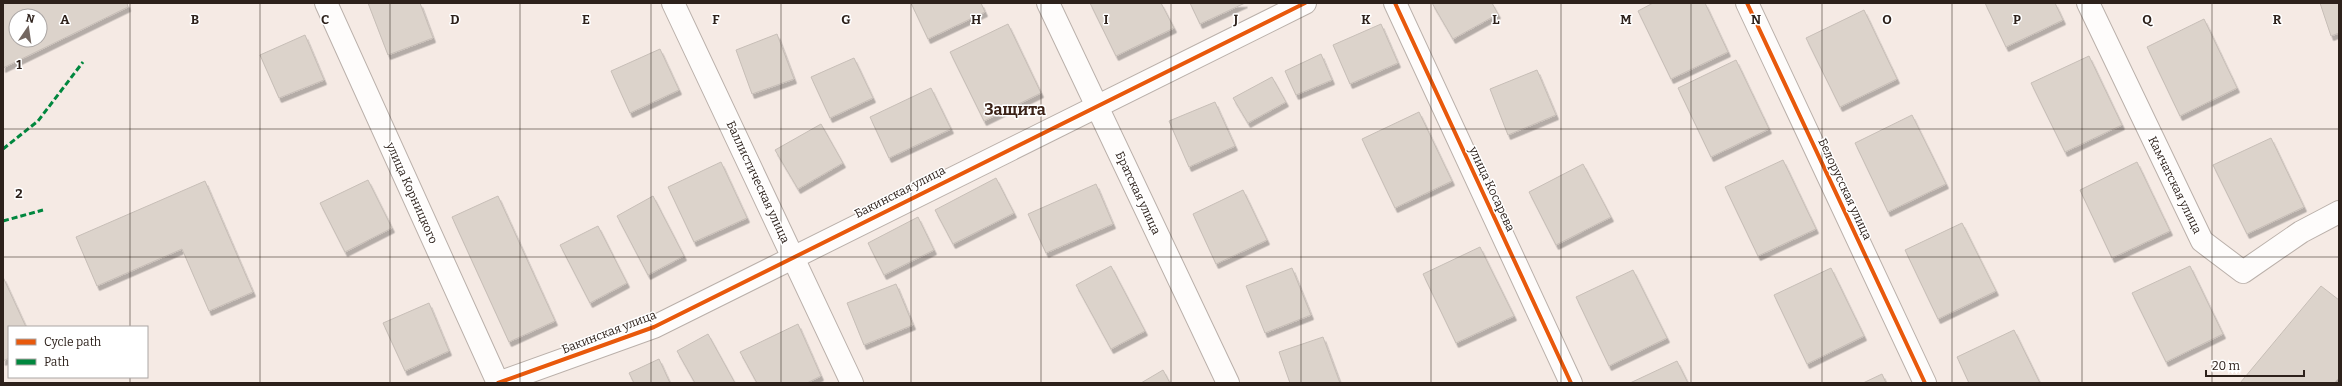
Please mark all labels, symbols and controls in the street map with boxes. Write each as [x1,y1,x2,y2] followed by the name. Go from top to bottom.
[8,8,48,48] north arrow
[25,11,36,26] text: N
[60,12,70,27] text: A
[191,12,199,27] text: B
[321,12,329,27] text: C
[450,12,460,27] text: D
[582,12,590,27] text: E
[712,12,720,27] text: F
[841,12,851,27] text: G
[971,12,981,27] text: H
[1104,12,1109,27] text: I
[1233,12,1239,27] text: J
[1361,12,1371,27] text: K
[1492,12,1500,27] text: L
[1620,12,1632,27] text: M
[1751,12,1761,27] text: N
[1882,12,1892,27] text: O
[2013,12,2021,27] text: P
[2142,12,2153,27] text: Q
[2273,12,2282,27] text: R
[16,57,22,72] text: 1
[984,100,1046,119] district label: Защита
[723,118,793,246] street label: Баллистическая улица
[2145,134,2205,236] street label: Камчатская улица
[1815,136,1875,242] street label: Белорусская улица
[383,139,441,246] street label: улица Корницкого
[1466,143,1518,234] street label: улица Косарева
[1113,149,1164,237] street label: Братская улица
[852,163,948,221] street label: Бакинская улица
[15,186,23,201] text: 2
[560,307,659,356] street label: Бакинская улица
[8,326,148,378] legend
[44,335,102,349] text: Cycle path
[2206,352,2304,378] scale bar
[44,355,70,369] text: Path
[2212,359,2241,373] text: 20 m

